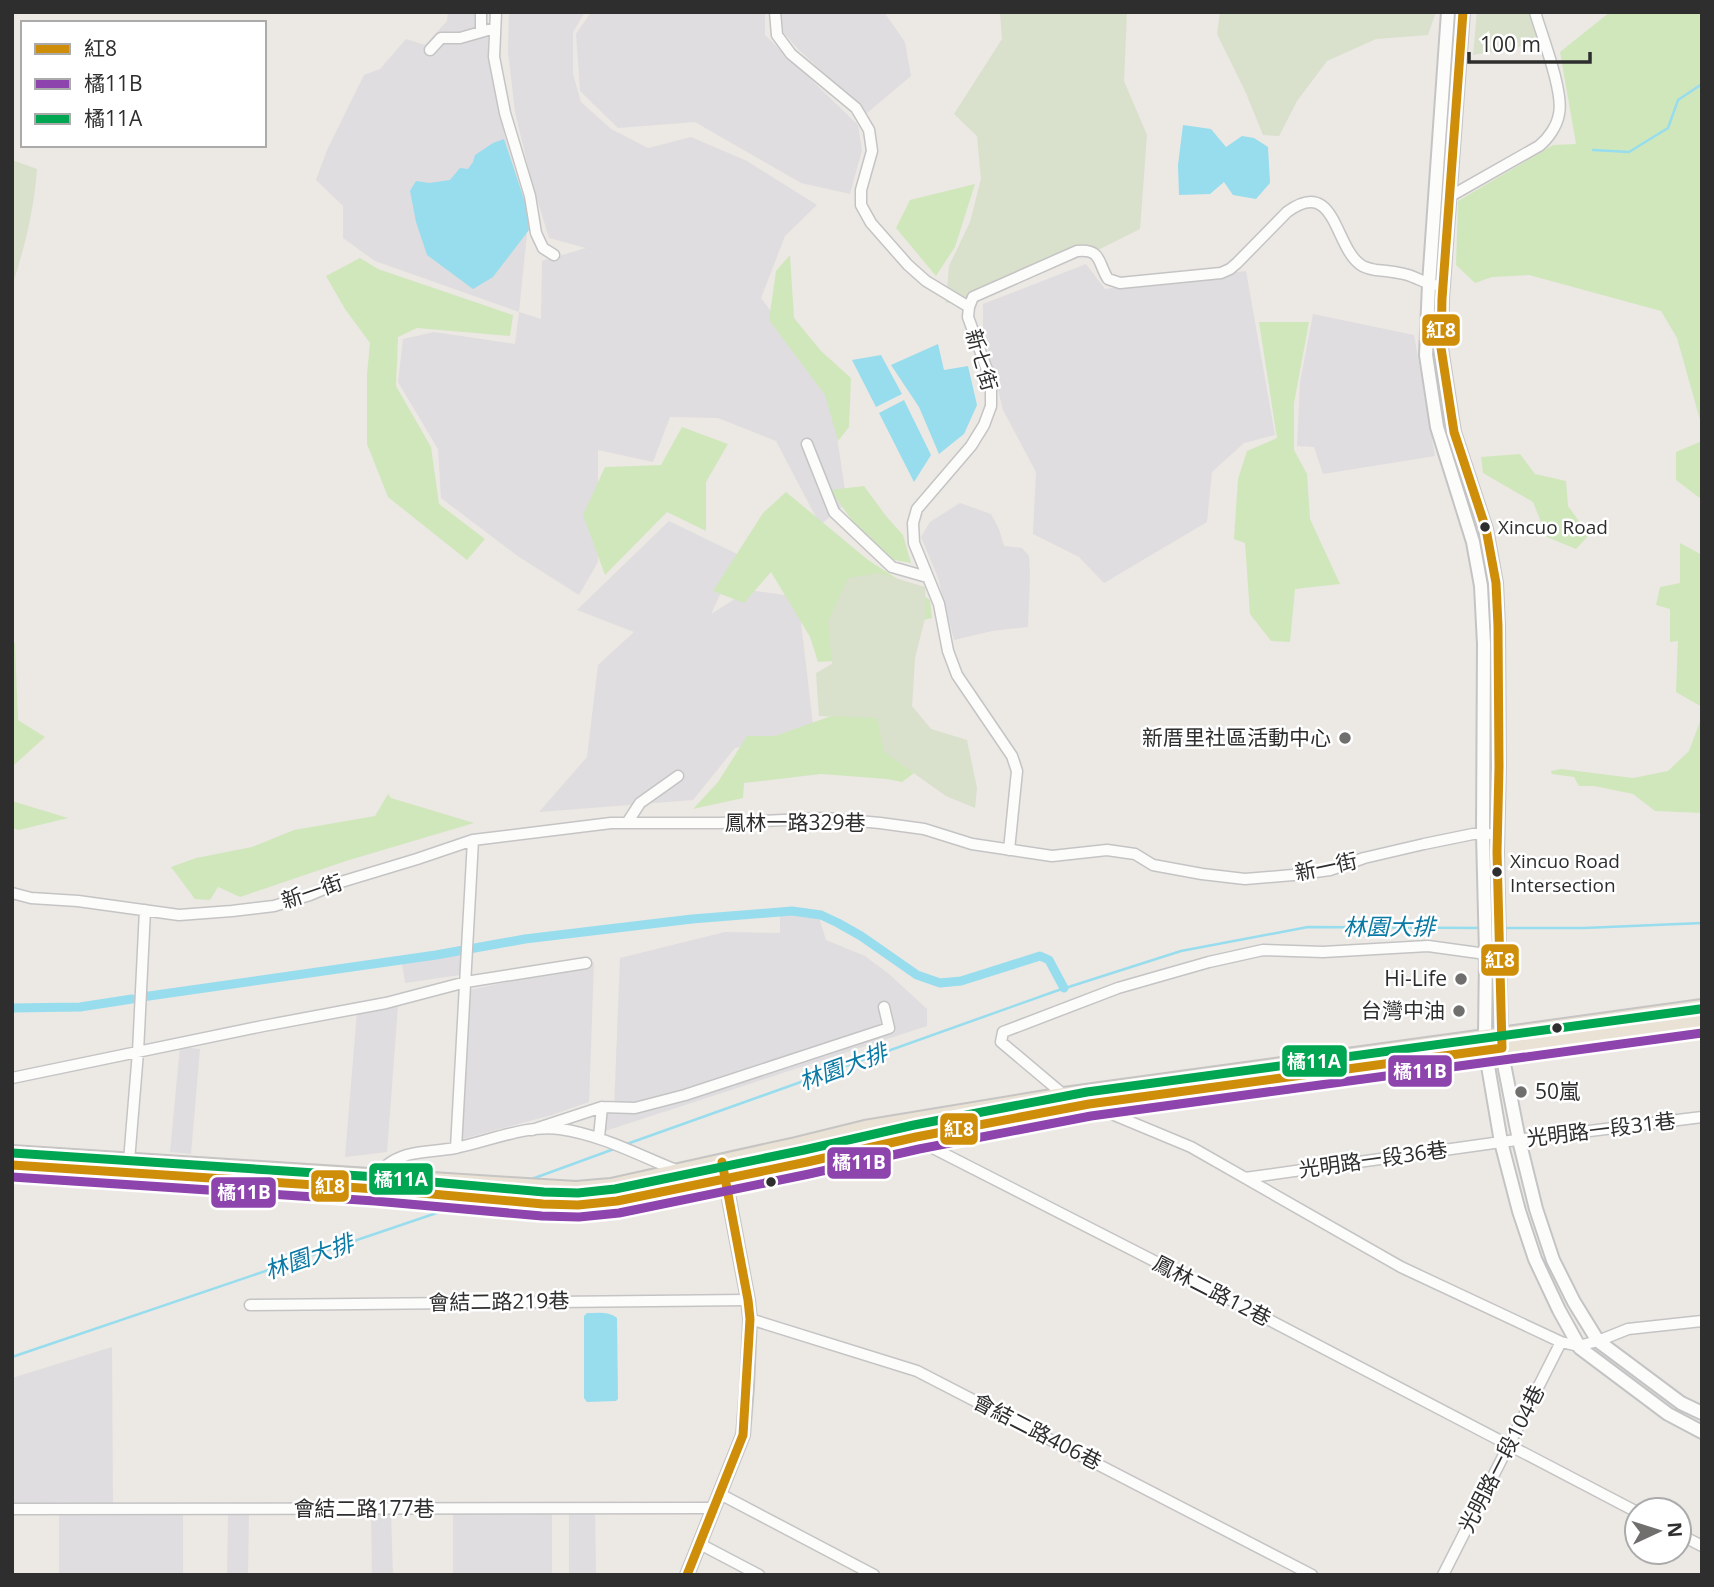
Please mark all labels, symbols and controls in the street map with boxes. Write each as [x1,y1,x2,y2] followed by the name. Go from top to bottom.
[21,21,266,147] legend
[1469,21,1590,65] scale bar
[1480,30,1541,58] text: 100 m
[84,34,117,62] text: 紅8
[84,69,143,97] text: 橘11B
[84,104,143,132] text: 橘11A
[1421,313,1461,347] line badge: 紅8
[1426,317,1456,343] text: 紅8
[960,326,1004,394] street label: 新七街
[1498,514,1608,540] place label: Xincuo Road
[1478,520,1492,534] marker: Xincuo Road
[1142,723,1331,751] place label: 新厝里社區活動中心
[1337,730,1353,746] marker: 新厝里社區活動中心
[724,808,866,836] street label: 鳳林一路329巷
[1292,846,1360,886] street label: 新一街
[1510,848,1620,898] place label: Xincuo Road Intersection
[1490,865,1504,879] marker: Xincuo Road Intersection
[277,868,346,915] street label: 新一街
[1343,910,1438,942] water label: 林園大排
[1480,943,1520,977] line badge: 紅8
[1485,947,1515,973] text: 紅8
[1384,964,1447,992] place label: Hi-Life
[1453,971,1469,987] marker: Hi-Life
[1361,996,1445,1024] place label: 台灣中油
[1451,1003,1467,1019] marker: 台灣中油
[1550,1021,1564,1035] unlabelled marker
[794,1034,894,1097] water label: 林園大排
[1281,1044,1348,1078] line badge: 橘11A
[1287,1048,1342,1074] text: 橘11A
[1387,1054,1453,1088] line badge: 橘11B
[1393,1058,1447,1084] text: 橘11B
[1535,1077,1580,1105] place label: 50嵐
[1513,1084,1529,1100] marker: 50嵐
[1525,1106,1677,1152] street label: 光明路一段31巷
[939,1112,979,1146] line badge: 紅8
[944,1116,974,1142] text: 紅8
[1297,1135,1449,1183] street label: 光明路一段36巷
[826,1146,892,1180] line badge: 橘11B
[832,1149,886,1175] text: 橘11B
[368,1162,434,1196] line badge: 橘11A
[374,1166,429,1192] text: 橘11A
[310,1169,350,1203] line badge: 紅8
[315,1173,345,1199] text: 紅8
[764,1175,778,1189] unlabelled marker
[210,1176,277,1209] line badge: 橘11B
[217,1179,271,1205] text: 橘11B
[260,1225,360,1286] water label: 林園大排
[1149,1248,1276,1332] street label: 鳳林二路12巷
[428,1286,570,1316] street label: 會結二路219巷
[1452,1380,1550,1537] street label: 光明路一段104巷
[968,1387,1107,1476] street label: 會結二路406巷
[293,1494,435,1522] street label: 會結二路177巷
[1623,1496,1693,1566] north arrow
[1661,1521,1688,1538] text: N

